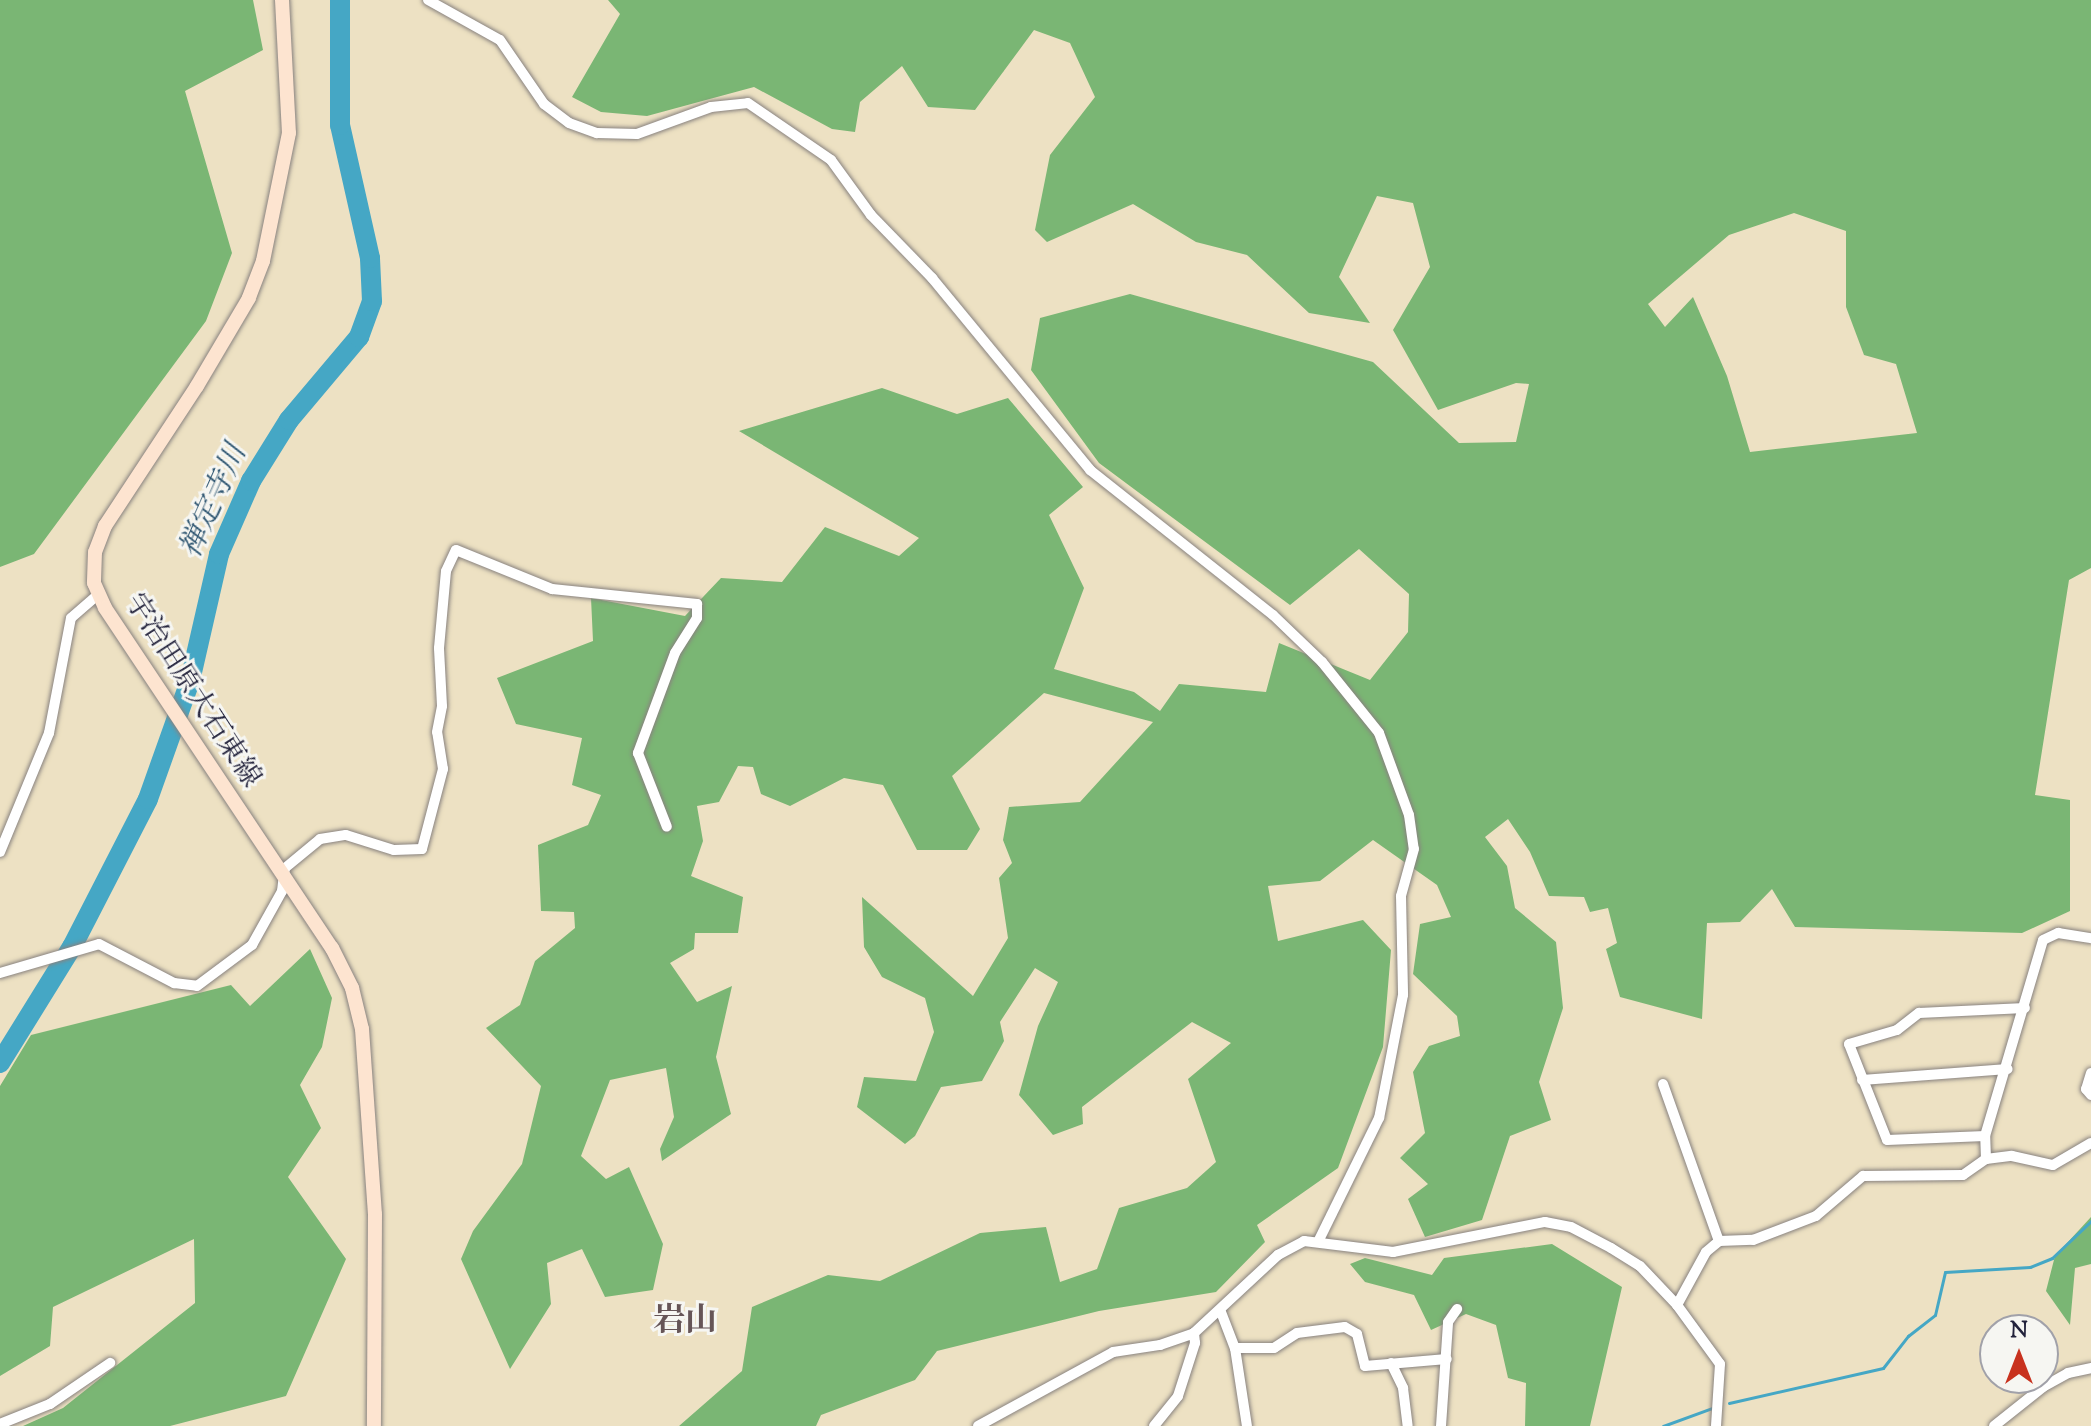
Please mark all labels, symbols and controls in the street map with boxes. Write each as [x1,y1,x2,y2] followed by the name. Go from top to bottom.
[174,440,256,564] water label: 禅定寺川
[117,588,267,794] street label: 宇治田原大石東線
[653,1303,717,1341] district label: 岩山
[1979,1314,2059,1394] north arrow
[2010,1316,2028,1348] text: N

